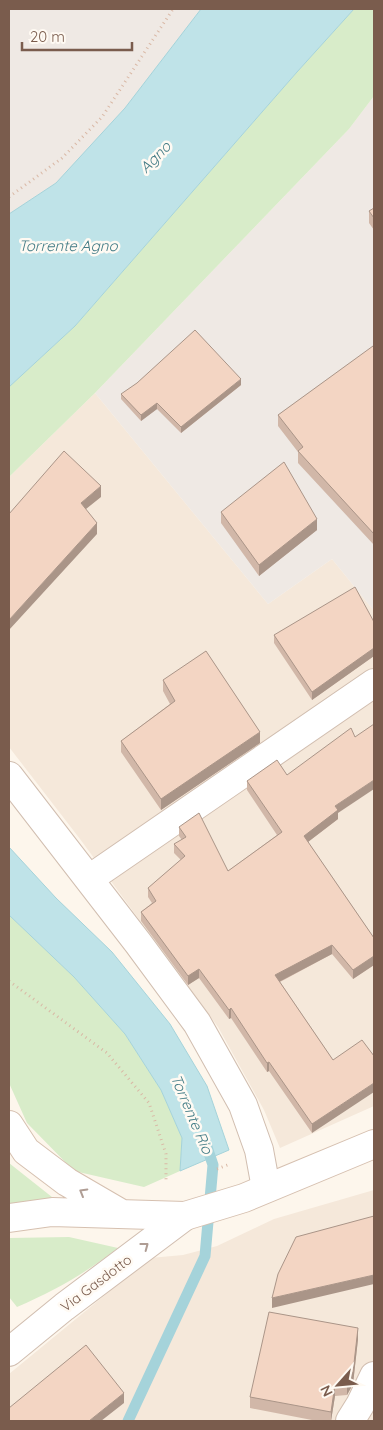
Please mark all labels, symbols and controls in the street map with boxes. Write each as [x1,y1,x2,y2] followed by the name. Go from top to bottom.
[22,20,132,52] scale bar
[30,27,65,46] text: 20 m
[135,136,175,177] water label: Agno
[18,236,118,255] water label: Torrente Agno
[167,1071,218,1158] water label: Torrente Rio
[80,1188,89,1198] one-way arrow
[139,1244,148,1252] one-way arrow
[57,1250,135,1316] street label: Via Gasdotto
[313,1360,363,1410] north arrow
[316,1382,337,1400] text: N

